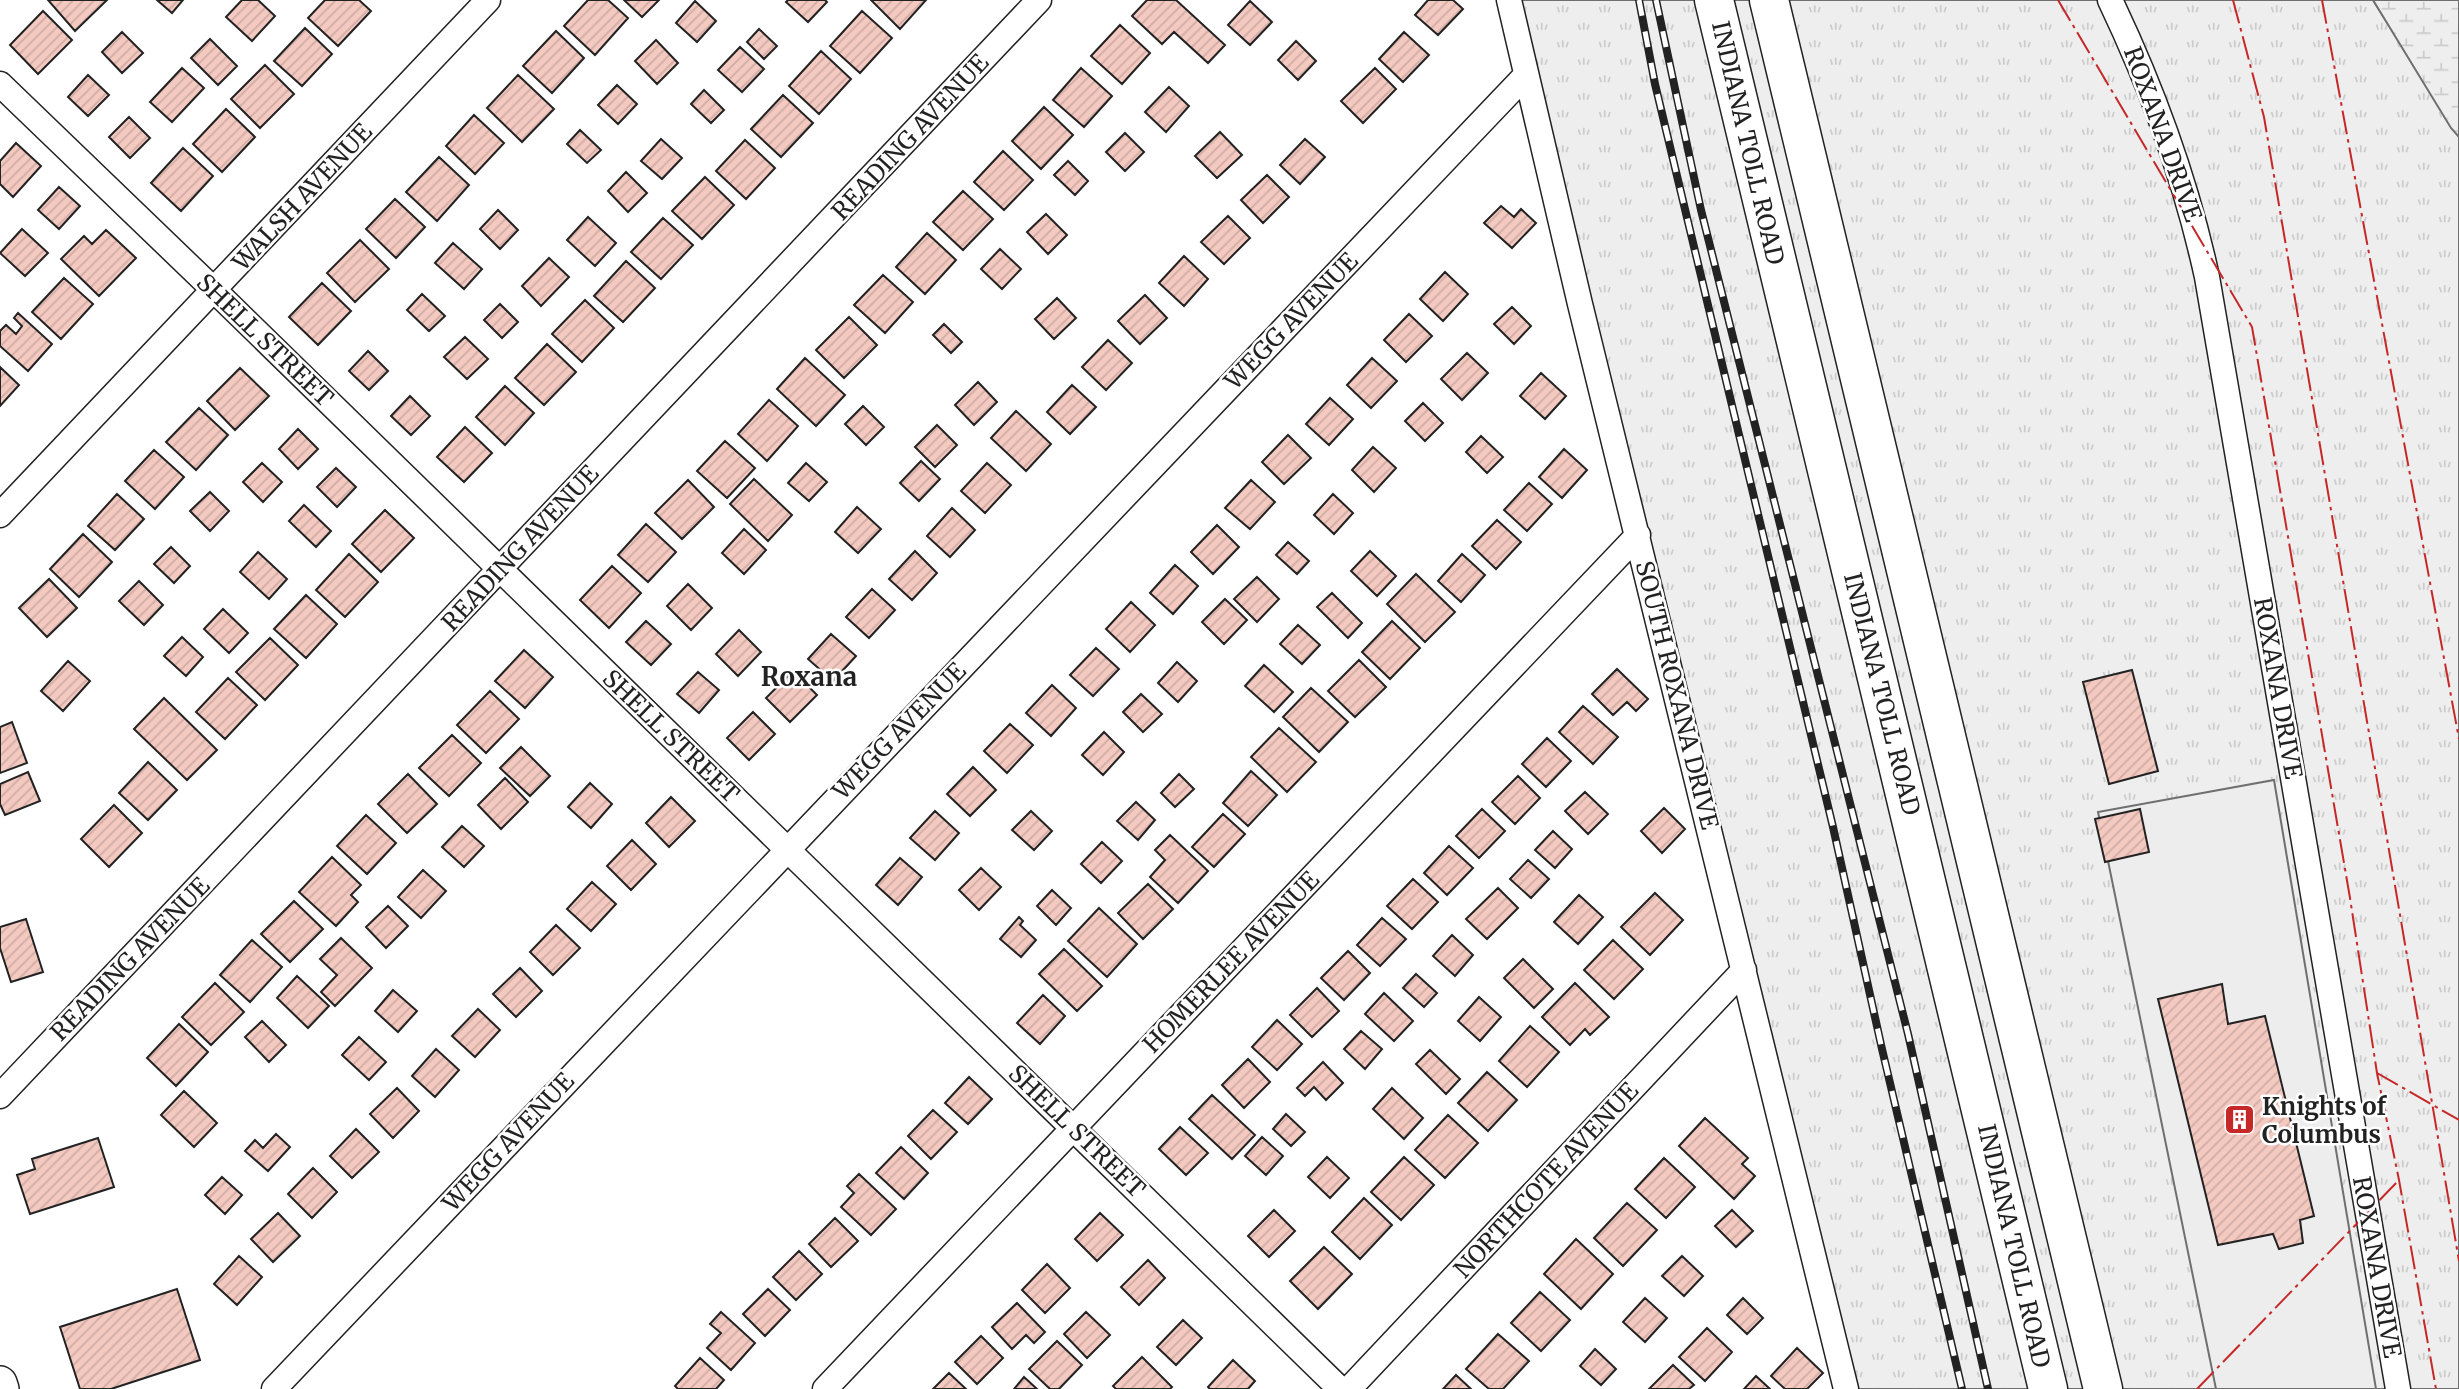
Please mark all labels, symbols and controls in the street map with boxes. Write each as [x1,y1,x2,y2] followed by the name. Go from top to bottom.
[1705,18,1791,268] street label: INDIANA TOLL ROAD
[2117,42,2209,226] street label: ROXANA DRIVE
[825,47,996,227] street label: READING AVENUE
[225,116,379,278] street label: WALSH AVENUE
[1217,245,1365,397] street label: WEGG AVENUE
[190,267,340,413] street label: SHELL STREET
[435,458,606,638] street label: READING AVENUE
[1629,558,1726,833] street label: SOUTH ROXANA DRIVE
[1837,569,1927,819] street label: INDIANA TOLL ROAD
[2247,595,2309,782] street label: ROXANA DRIVE
[825,655,973,807] street label: WEGG AVENUE
[761,660,857,693] district label: Roxana
[596,663,746,809] street label: SHELL STREET
[1136,864,1326,1059] street label: HOMERLEE AVENUE
[44,870,217,1047] street label: READING AVENUE
[1002,1058,1152,1204] street label: SHELL STREET
[435,1065,581,1219] street label: WEGG AVENUE
[1447,1075,1645,1284] street label: NORTHCOTE AVENUE
[2262,1091,2387,1150] place label: Knights of Columbus
[2222,1103,2256,1137] building icon: Knights of Columbus
[1971,1121,2057,1371] street label: INDIANA TOLL ROAD
[2346,1174,2408,1361] street label: ROXANA DRIVE

